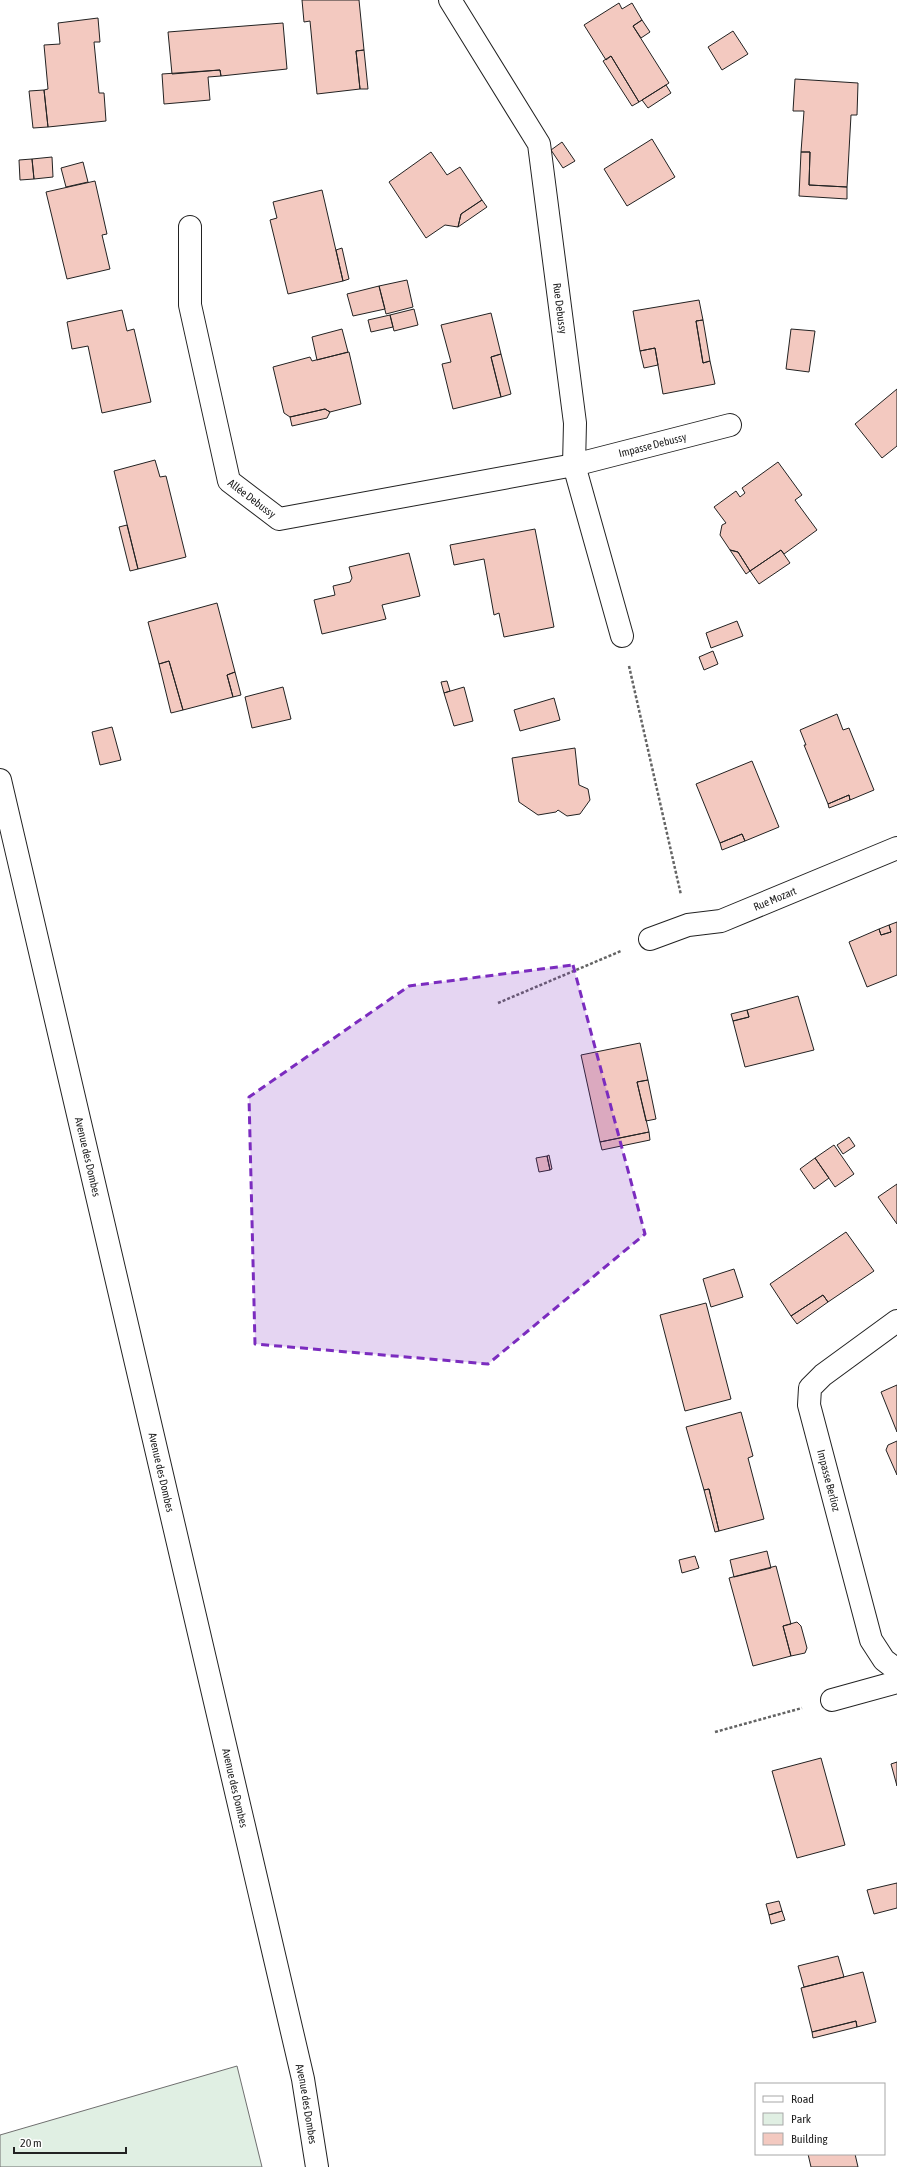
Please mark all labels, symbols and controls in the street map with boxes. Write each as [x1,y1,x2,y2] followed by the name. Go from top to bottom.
[551,282,570,335] street label: Rue Debussy
[617,430,688,459] street label: Impasse Debussy
[226,476,278,521] street label: Allée Debussy
[752,884,798,913] street label: Rue Mozart
[73,1116,103,1198] street label: Avenue des Dombes
[146,1432,177,1513] street label: Avenue des Dombes
[815,1448,843,1513] street label: Impasse Berlioz
[220,1747,250,1829] street label: Avenue des Dombes
[294,2063,319,2145] street label: Avenue des Dombes
[755,2083,885,2155] legend
[791,2092,814,2106] text: Road
[791,2112,812,2126] text: Park
[14,2129,126,2155] scale bar
[791,2132,829,2146] text: Building
[20,2136,42,2150] text: 20 m

